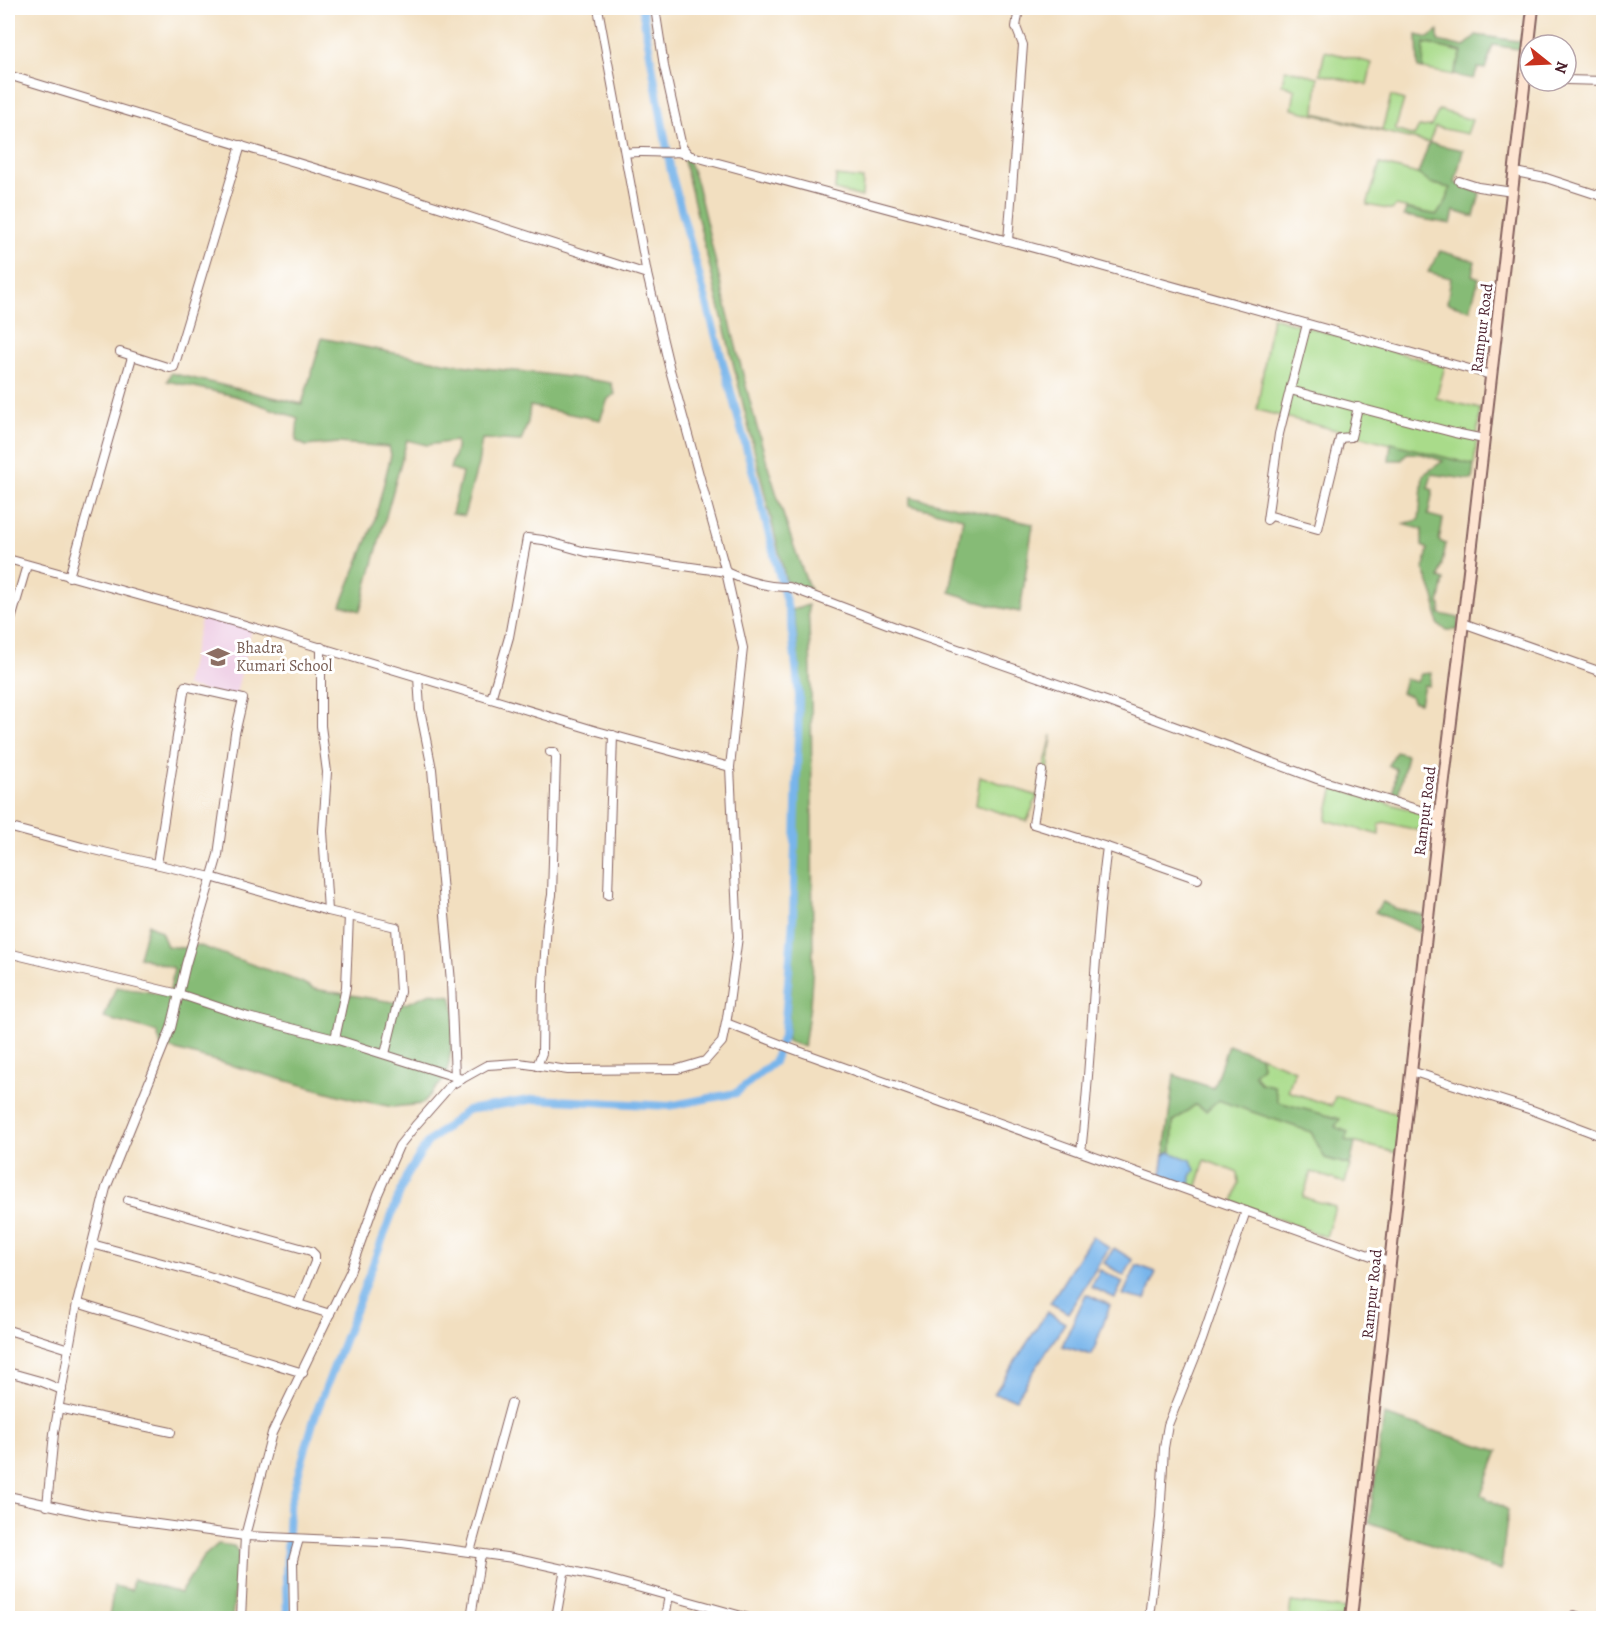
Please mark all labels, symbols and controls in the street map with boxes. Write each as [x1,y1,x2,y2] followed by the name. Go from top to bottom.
[1518,33,1578,93] north arrow
[1549,58,1574,77] text: N
[1466,282,1498,374] street label: Rampur Road
[236,637,332,677] place label: Bhadra Kumari School
[205,644,231,670] school or university icon: Bhadra Kumari School
[1409,765,1441,857] street label: Rampur Road
[1356,1248,1388,1340] street label: Rampur Road

